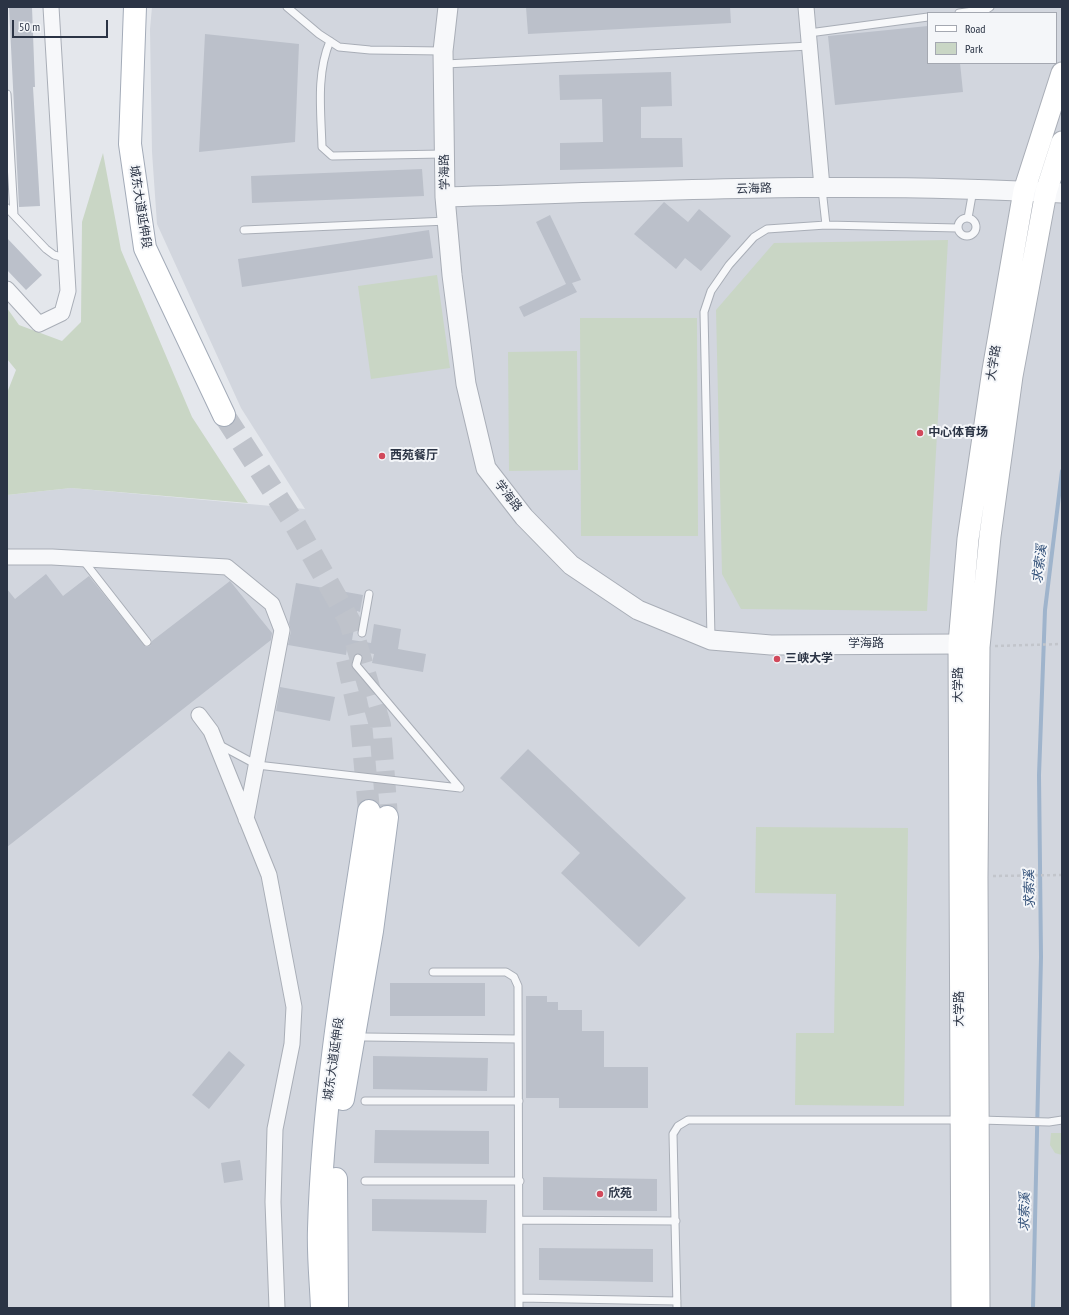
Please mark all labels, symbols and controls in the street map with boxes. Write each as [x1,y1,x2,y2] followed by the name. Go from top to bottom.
[14,12,110,38] scale bar
[927,12,1057,64] legend
[19,19,40,34] text: 50 m
[965,21,985,36] text: Road
[965,41,983,56] text: Park
[437,154,453,190] street label: 学海路
[126,164,154,250] street label: 城东大道延伸段
[736,181,772,197] street label: 云海路
[984,344,1004,382] street label: 大学路
[928,426,988,440] place label: 中心体育场
[915,428,925,438] marker: 中心体育场
[390,449,438,463] place label: 西苑餐厅
[377,451,387,461] marker: 西苑餐厅
[491,477,525,515] street label: 学海路
[1030,544,1050,584] water label: 求索溪
[848,637,884,651] street label: 学海路
[785,652,833,666] place label: 三峡大学
[772,654,782,664] marker: 三峡大学
[952,667,966,703] street label: 大学路
[1022,869,1038,909] water label: 求索溪
[953,991,967,1027] street label: 大学路
[321,1016,347,1102] street label: 城东大道延伸段
[608,1187,632,1201] place label: 欣苑
[595,1189,605,1199] marker: 欣苑
[1017,1192,1033,1232] water label: 求索溪

